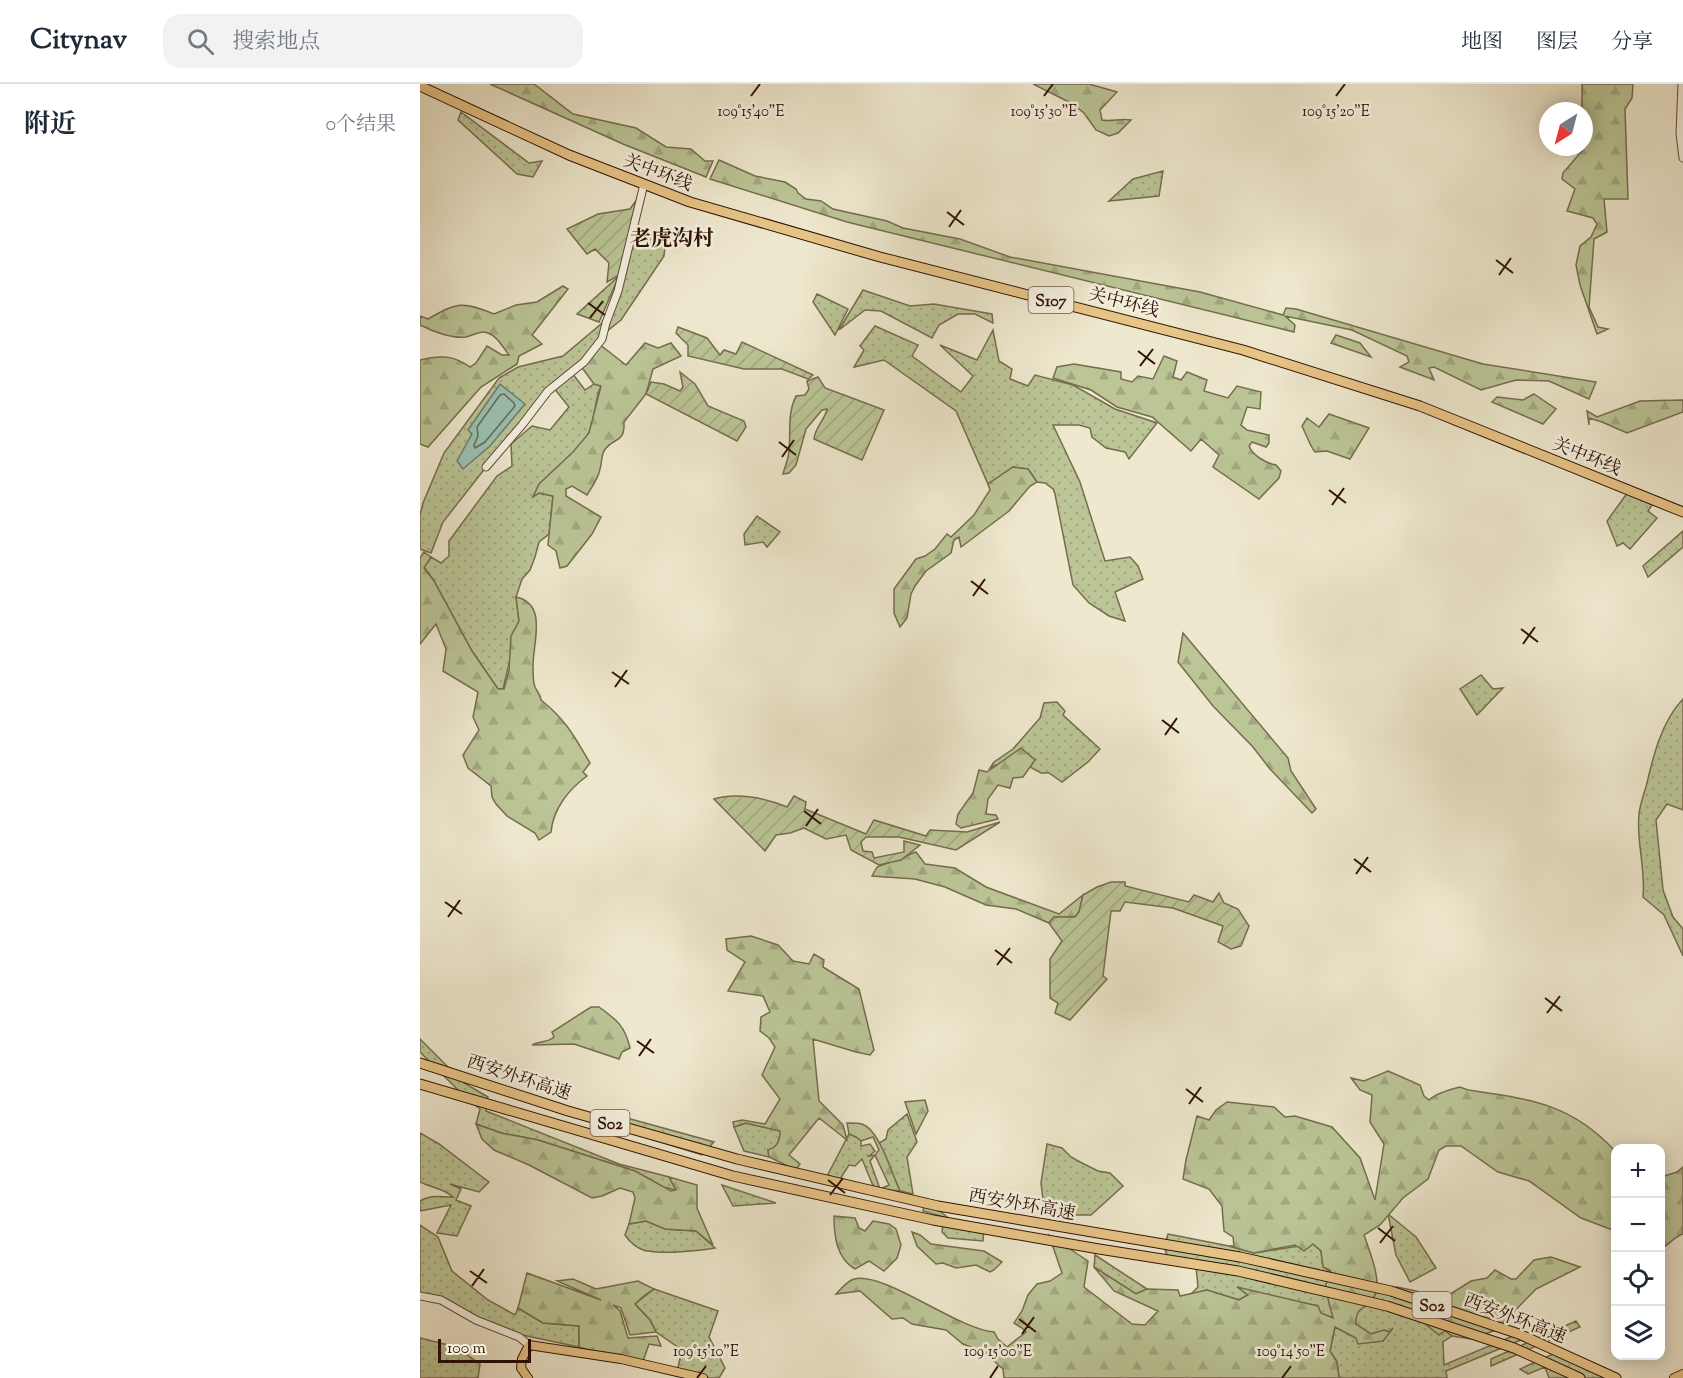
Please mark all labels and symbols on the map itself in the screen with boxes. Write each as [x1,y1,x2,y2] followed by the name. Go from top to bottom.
[718,102,784,123] text: 109°15'40"E
[1011,102,1077,123] text: 109°15'30"E
[1302,102,1370,123] text: 109°15'20"E
[1539,102,1593,156] north arrow
[619,149,696,199] street label: 关中环线
[630,225,714,255] district label: 老虎沟村
[1085,283,1162,325] street label: 关中环线
[1028,287,1074,313] road number: S107
[1548,432,1624,483] street label: 关中环线
[463,1050,574,1108] street label: 西安外环高速
[590,1110,630,1136] road number: S02
[966,1184,1077,1228] street label: 西安外环高速
[1459,1288,1569,1351] street label: 西安外环高速
[1412,1292,1452,1318] road number: S02
[438,1336,531,1364] scale bar
[673,1342,739,1363] text: 109°15'10"E
[964,1342,1032,1363] text: 109°15'00"E
[1257,1342,1325,1363] text: 109°14'50"E

